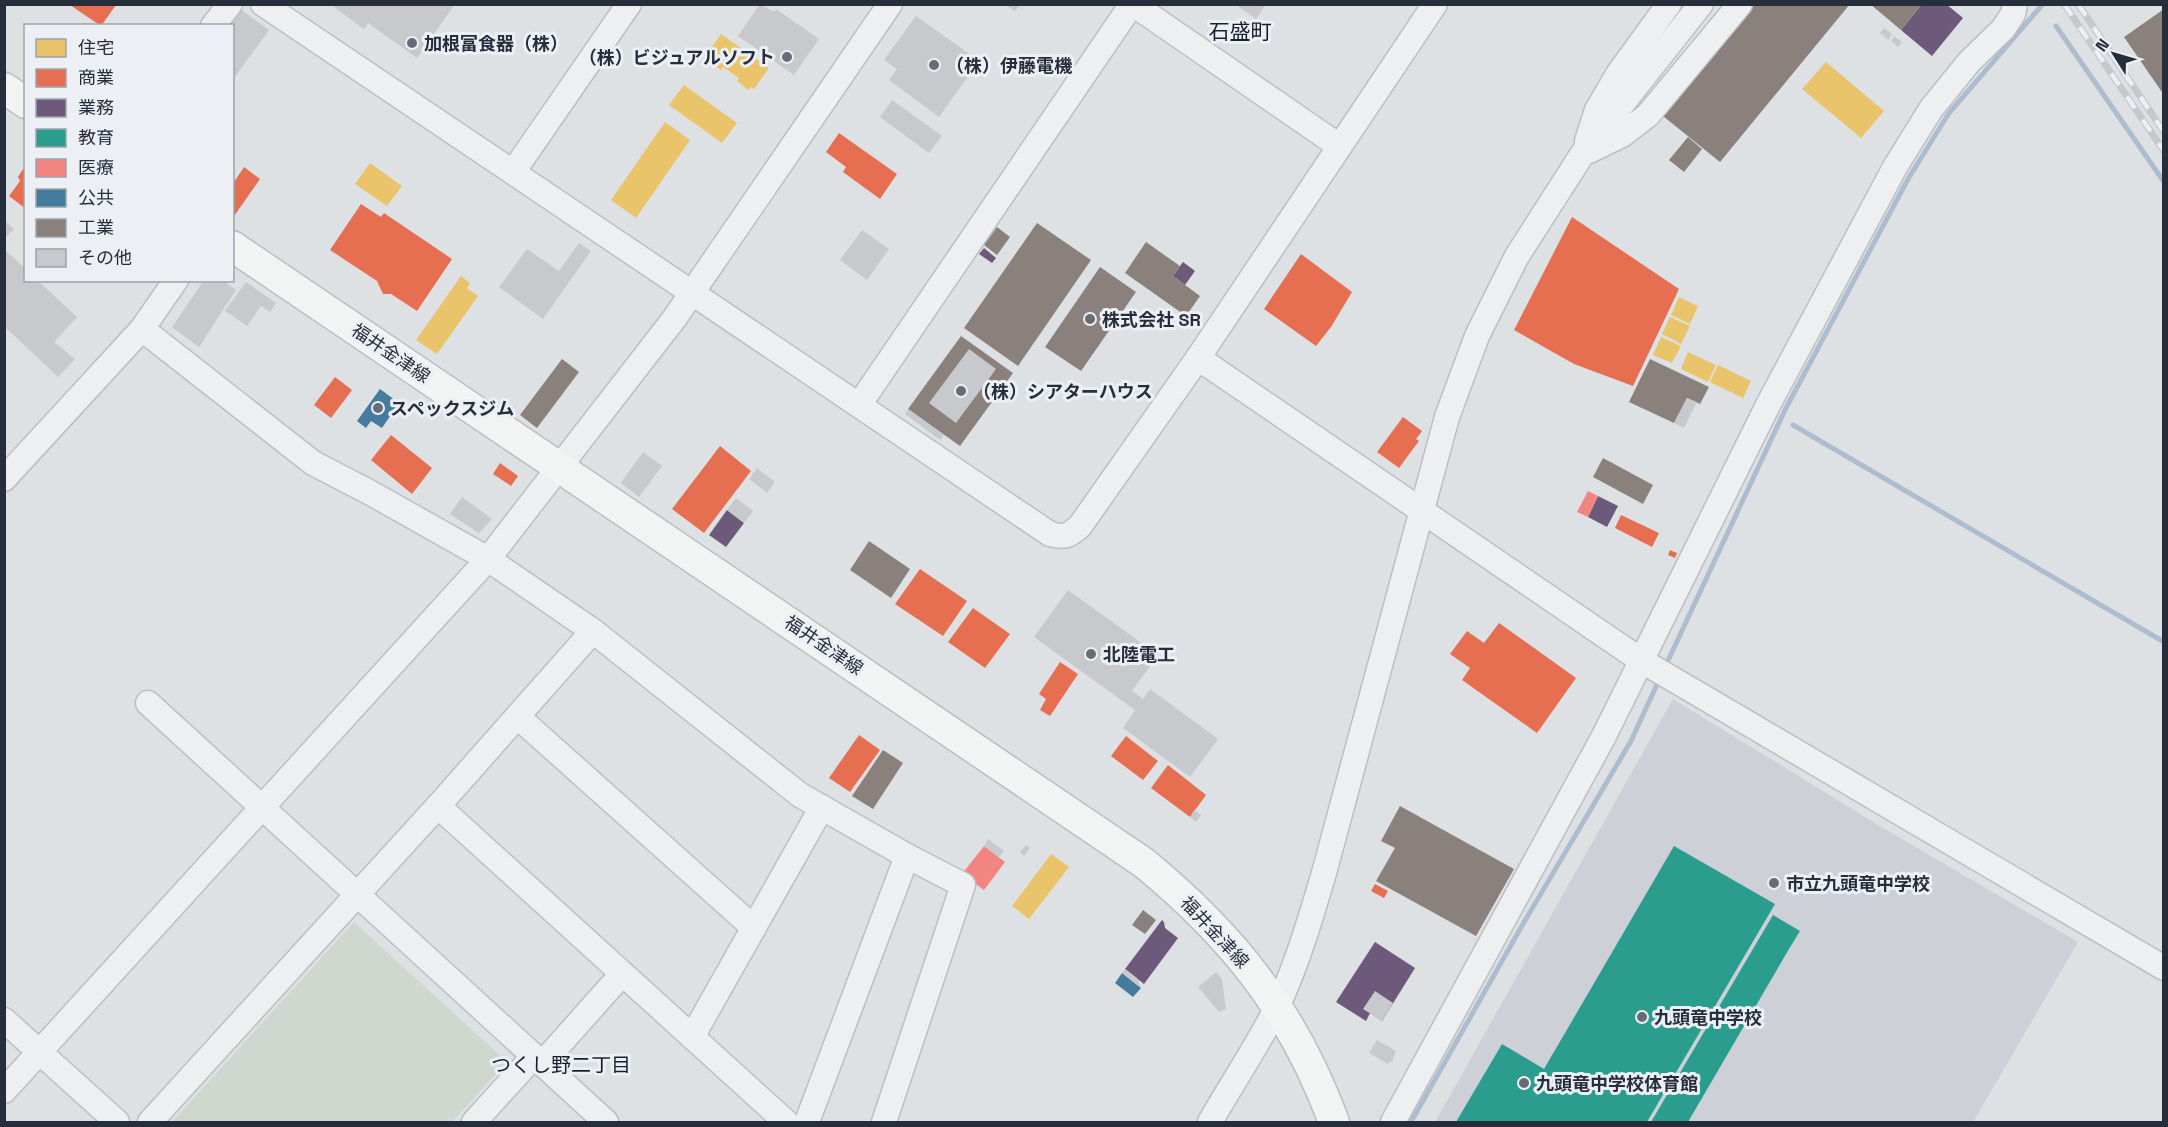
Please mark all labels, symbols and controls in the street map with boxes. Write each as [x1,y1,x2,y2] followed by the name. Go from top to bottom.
[1209,18,1272,45] district label: 石盛町
[24,24,234,282] legend
[2084,24,2144,84] north arrow
[424,32,568,55] place label: 加根富食器（株）
[2091,35,2114,56] text: N
[78,36,114,59] text: 住宅
[405,36,419,50] marker: 加根富食器（株）
[579,46,775,69] place label: （株）ビジュアルソフト
[780,50,794,64] marker: （株）ビジュアルソフト
[946,54,1073,77] place label: （株）伊藤電機
[927,58,941,72] marker: （株）伊藤電機
[78,66,114,89] text: 商業
[78,96,114,119] text: 業務
[78,126,114,149] text: 教育
[78,156,114,179] text: 医療
[78,186,114,209] text: 公共
[78,216,114,239] text: 工業
[78,246,132,269] text: その他
[1102,308,1201,331] place label: 株式会社 SR
[1083,312,1097,326] marker: 株式会社 SR
[347,318,435,388] street label: 福井金津線
[973,380,1153,403] place label: （株）シアターハウス
[954,384,968,398] marker: （株）シアターハウス
[390,397,514,420] place label: スペックスジム
[371,401,385,415] marker: スペックスジム
[780,610,868,680] street label: 福井金津線
[1103,643,1175,666] place label: 北陸電工
[1084,647,1098,661] marker: 北陸電工
[1786,872,1930,895] place label: 市立九頭竜中学校
[1767,876,1781,890] marker: 市立九頭竜中学校
[1176,891,1254,973] street label: 福井金津線
[1654,1006,1762,1029] place label: 九頭竜中学校
[1635,1010,1649,1024] marker: 九頭竜中学校
[491,1052,631,1078] district label: つくし野二丁目
[1536,1072,1698,1095] place label: 九頭竜中学校体育館
[1517,1076,1531,1090] marker: 九頭竜中学校体育館

